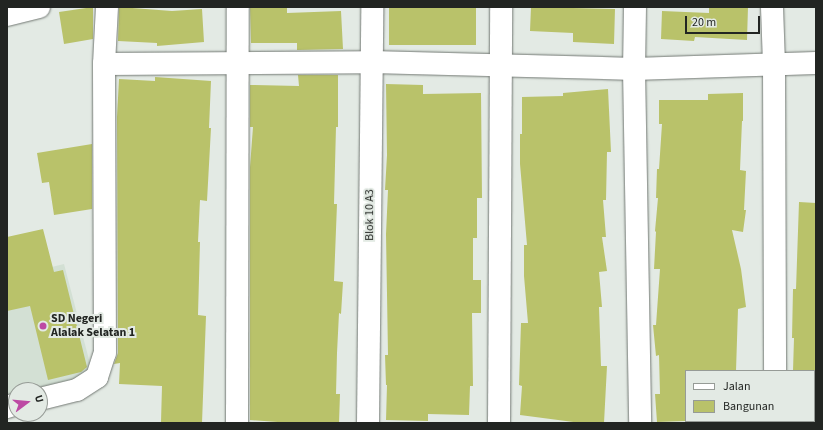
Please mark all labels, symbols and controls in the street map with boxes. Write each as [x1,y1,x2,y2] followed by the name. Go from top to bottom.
[687,8,762,34] scale bar
[692,14,716,31] text: 20 m
[363,189,377,241] street label: Blok 10 A3
[51,312,135,340] place label: SD Negeri Alalak Selatan 1
[38,321,48,331] marker: SD Negeri Alalak Selatan 1
[685,370,815,422] legend
[723,378,750,395] text: Jalan
[8,382,48,422] north arrow
[31,393,47,404] text: U
[723,398,774,415] text: Bangunan

